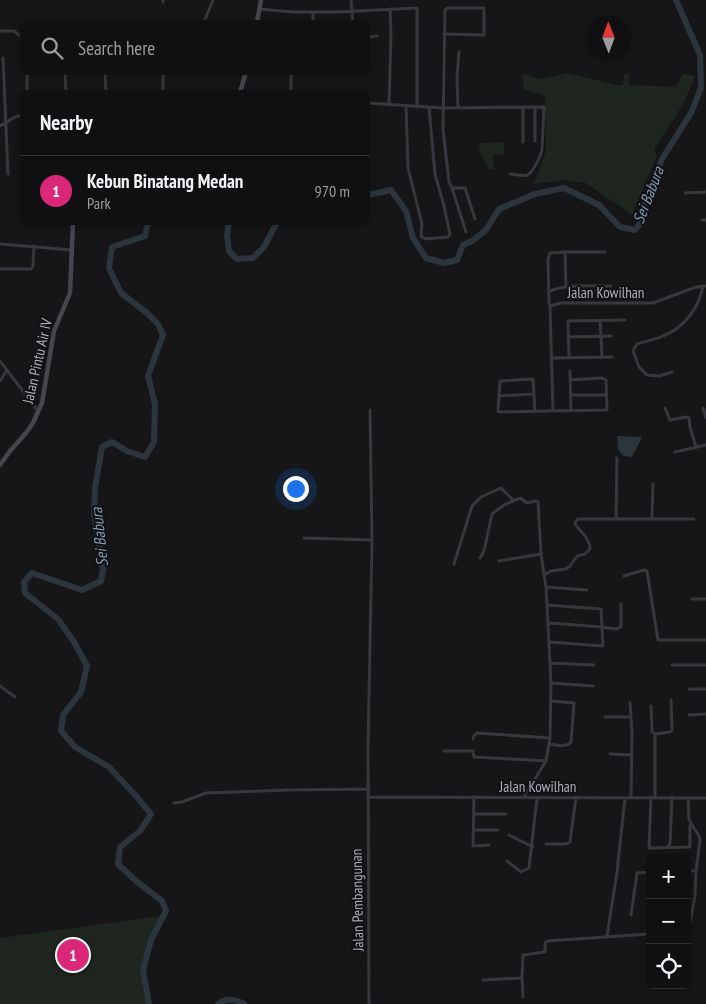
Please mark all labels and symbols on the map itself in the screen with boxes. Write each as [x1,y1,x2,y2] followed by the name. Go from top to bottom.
[586,15,631,60] north arrow
[628,162,668,226] water label: Sei Babura
[567,283,644,302] street label: Jalan Kowilhan
[18,316,56,406] street label: Jalan Pintu Air IV
[283,476,309,502] your location
[86,505,112,567] water label: Sei Babura
[499,777,576,796] street label: Jalan Kowilhan
[347,849,367,952] street label: Jalan Pembangunan
[57,936,89,974] pin: 1

